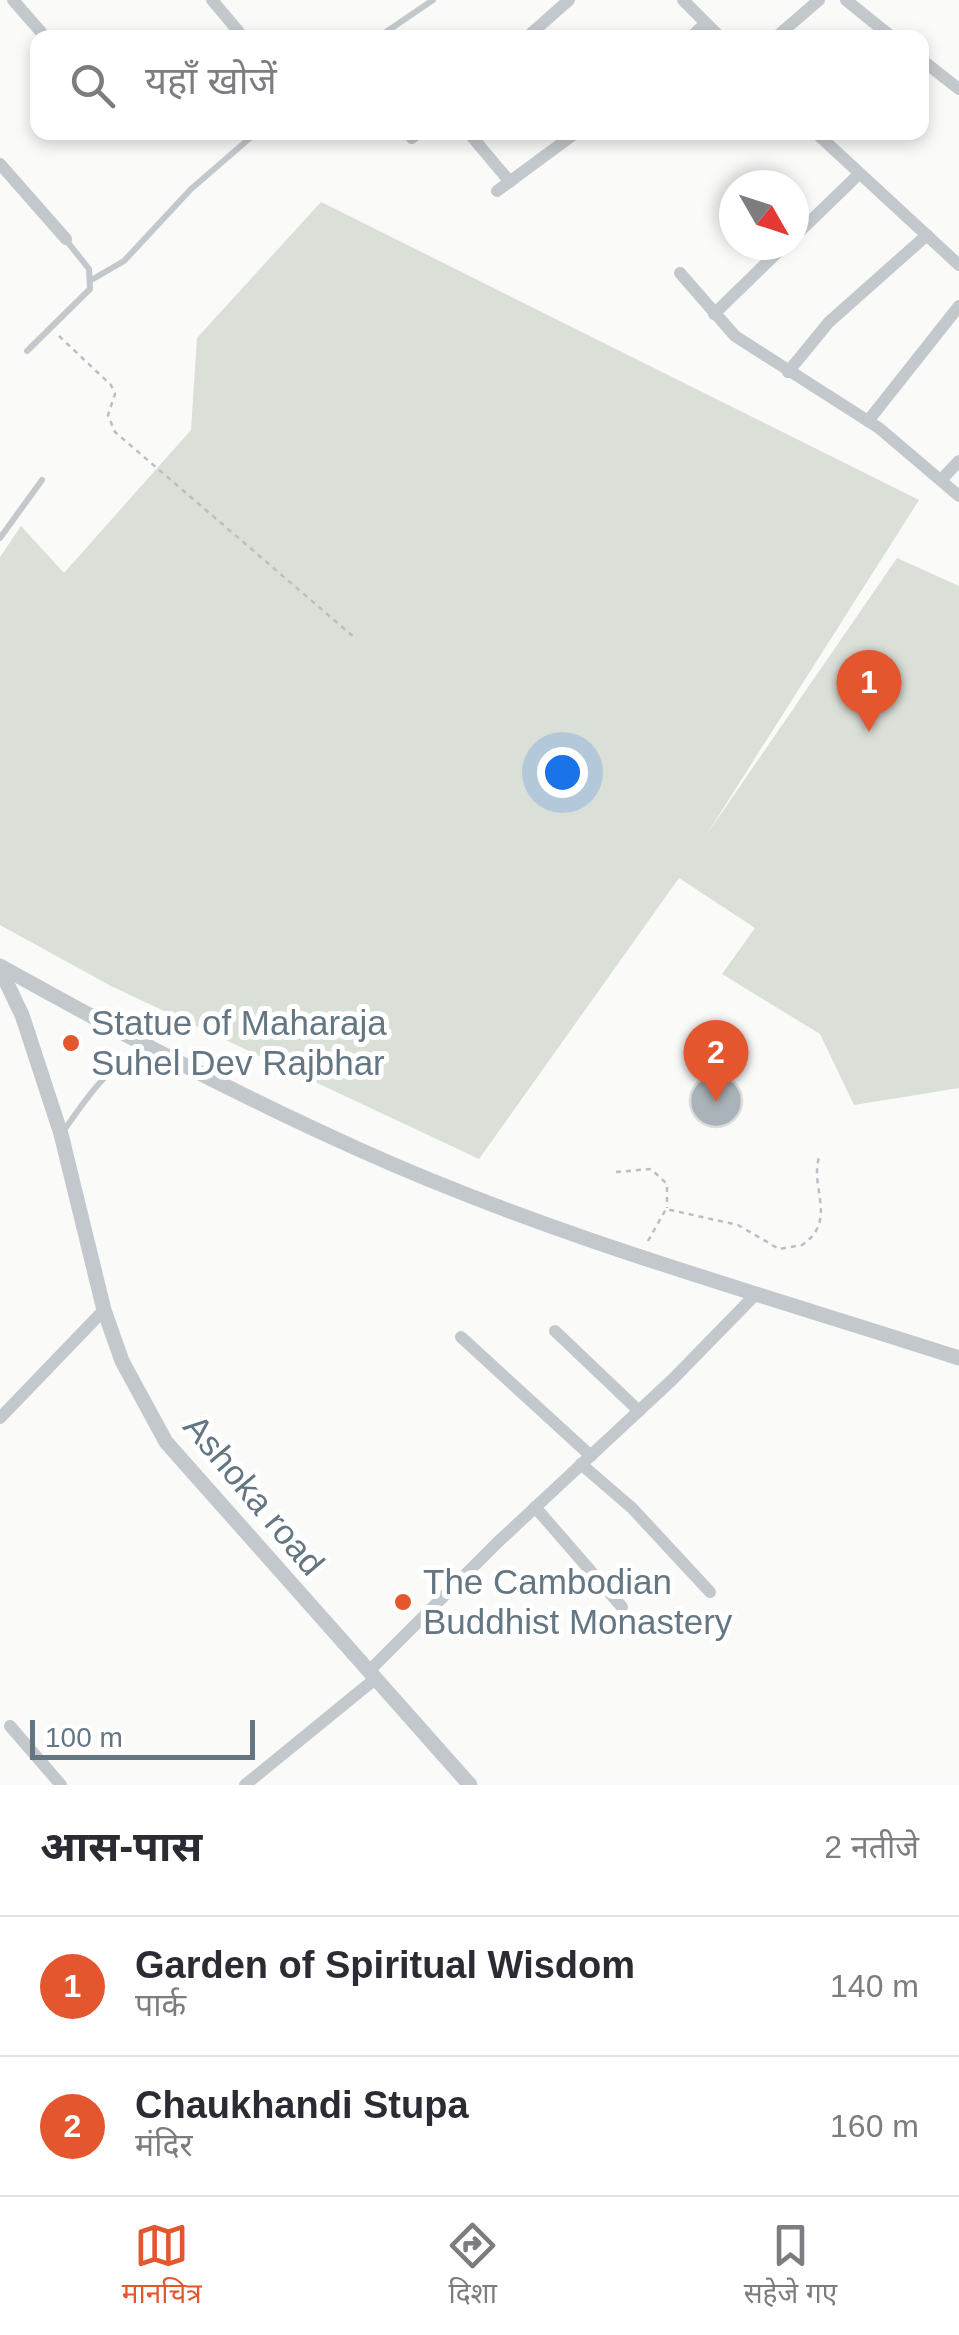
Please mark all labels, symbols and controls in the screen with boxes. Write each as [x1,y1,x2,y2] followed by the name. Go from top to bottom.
[30,30,929,140] search box
[65,58,120,113] icon: search
[145,60,277,102] text: यहाँ खोजें
[719,170,809,260] north arrow
[836,650,902,732] pin: 1
[537,747,588,798] your location
[91,1003,387,1082] place label: Statue of Maharaja Suhel Dev Rajbhar
[684,1020,748,1102] pin: 2
[60,1032,82,1054] marker: Statue of Maharaja Suhel Dev Rajbhar
[176,1407,332,1582] street label: Ashoka road
[423,1562,733,1641] place label: The Cambodian Buddhist Monastery
[392,1591,414,1613] marker: The Cambodian Buddhist Monastery
[30,1715,255,1760] scale bar
[45,1722,123,1753] text: 100 m
[40,1823,202,1870] text: आस-पास
[824,1829,919,1865] text: 2 नतीजे
[135,1944,635,1986] text: Garden of Spiritual Wisdom
[64,1968,81,2004] text: 1
[830,1968,919,2004] text: 140 m
[135,1987,186,2023] text: पार्क
[135,2084,469,2126] text: Chaukhandi Stupa
[64,2108,81,2144] text: 2
[830,2108,919,2144] text: 160 m
[135,2127,193,2163] text: मंदिर
[122,2218,202,2314] tab: मानचित्र
[445,2218,500,2314] tab: दिशा
[744,2218,837,2314] tab: सहेजे गए

